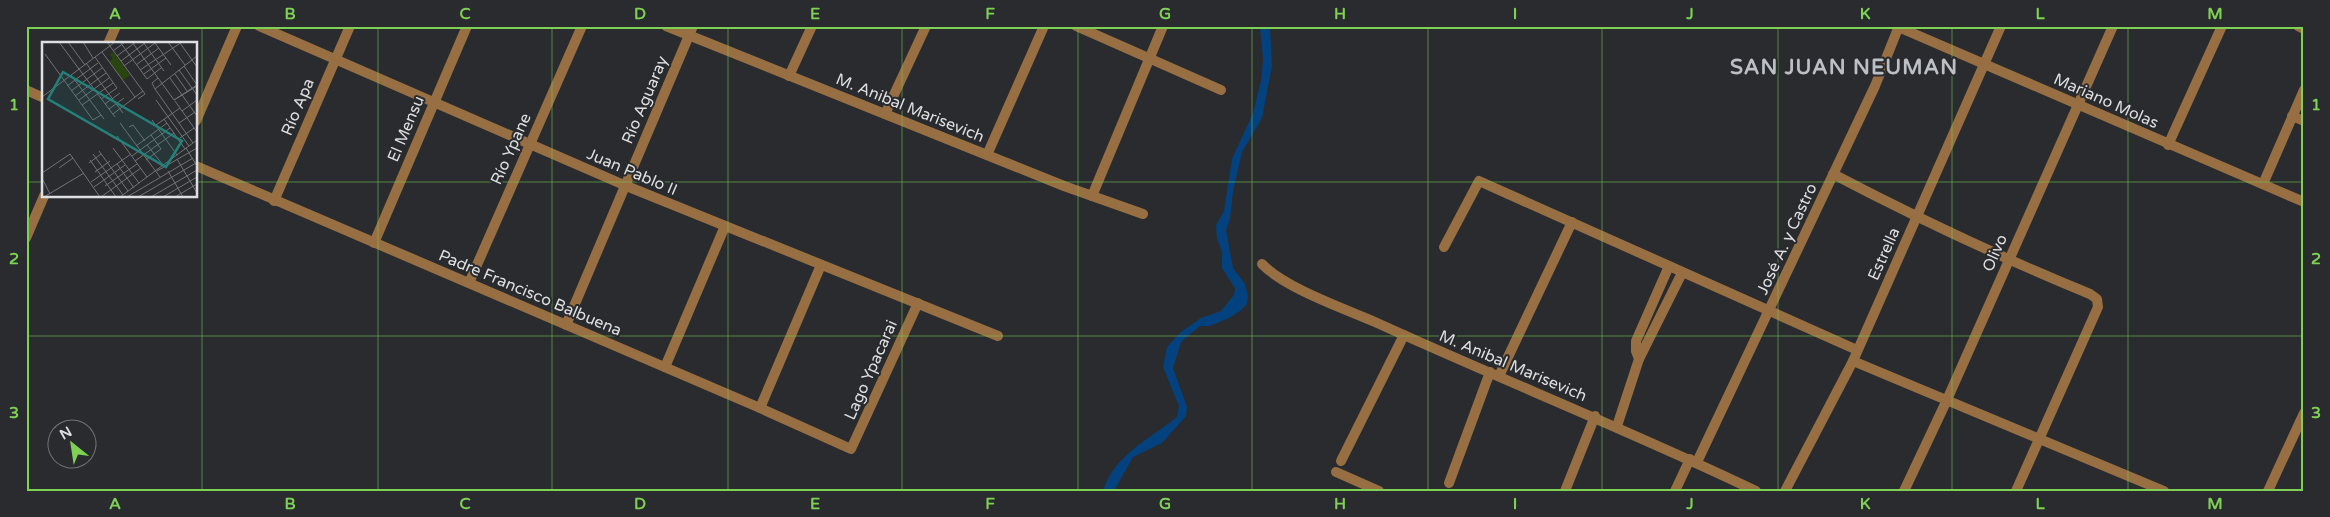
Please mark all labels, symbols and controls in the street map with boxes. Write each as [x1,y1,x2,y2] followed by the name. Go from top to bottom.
[109,4,121,24] text: A
[284,4,296,24] text: B
[459,4,471,24] text: C
[634,4,646,24] text: D
[810,4,820,24] text: E
[985,4,995,24] text: F
[1159,4,1171,24] text: G
[1334,4,1346,24] text: H
[1513,4,1517,24] text: I
[1685,4,1694,24] text: J
[1860,4,1871,24] text: K
[2035,4,2045,24] text: L
[2207,4,2223,24] text: M
[42,42,198,198] inset map
[618,53,673,147] street label: Río Aguaray
[1730,55,1958,80] district label: SAN JUAN NEUMAN
[833,69,987,147] street label: M. Anibal Marisevich
[2050,69,2162,133] street label: Mariano Molas
[277,75,319,139] street label: Río Apa
[383,93,429,165] street label: El Mensu
[9,95,19,115] text: 1
[2311,95,2321,115] text: 1
[486,110,536,188] street label: Río Ypane
[584,144,680,200] street label: Juan Pablo II
[1752,180,1822,298] street label: José A. y Castro
[1864,224,1904,284] street label: Estrella
[1978,231,2012,275] street label: Olivo
[435,245,625,341] street label: Padre Francisco Balbuena
[9,249,19,269] text: 2
[2311,249,2321,269] text: 2
[840,317,902,423] street label: Lago Ypacarai
[1436,326,1590,406] street label: M. Anibal Marisevich
[9,403,19,423] text: 3
[2311,403,2321,423] text: 3
[48,420,98,470] north arrow
[57,423,75,443] text: N
[109,494,121,514] text: A
[284,494,296,514] text: B
[459,494,471,514] text: C
[634,494,646,514] text: D
[810,494,820,514] text: E
[985,494,995,514] text: F
[1159,494,1171,514] text: G
[1334,494,1346,514] text: H
[1513,494,1517,514] text: I
[1685,494,1694,514] text: J
[1860,494,1871,514] text: K
[2035,494,2045,514] text: L
[2207,494,2223,514] text: M

